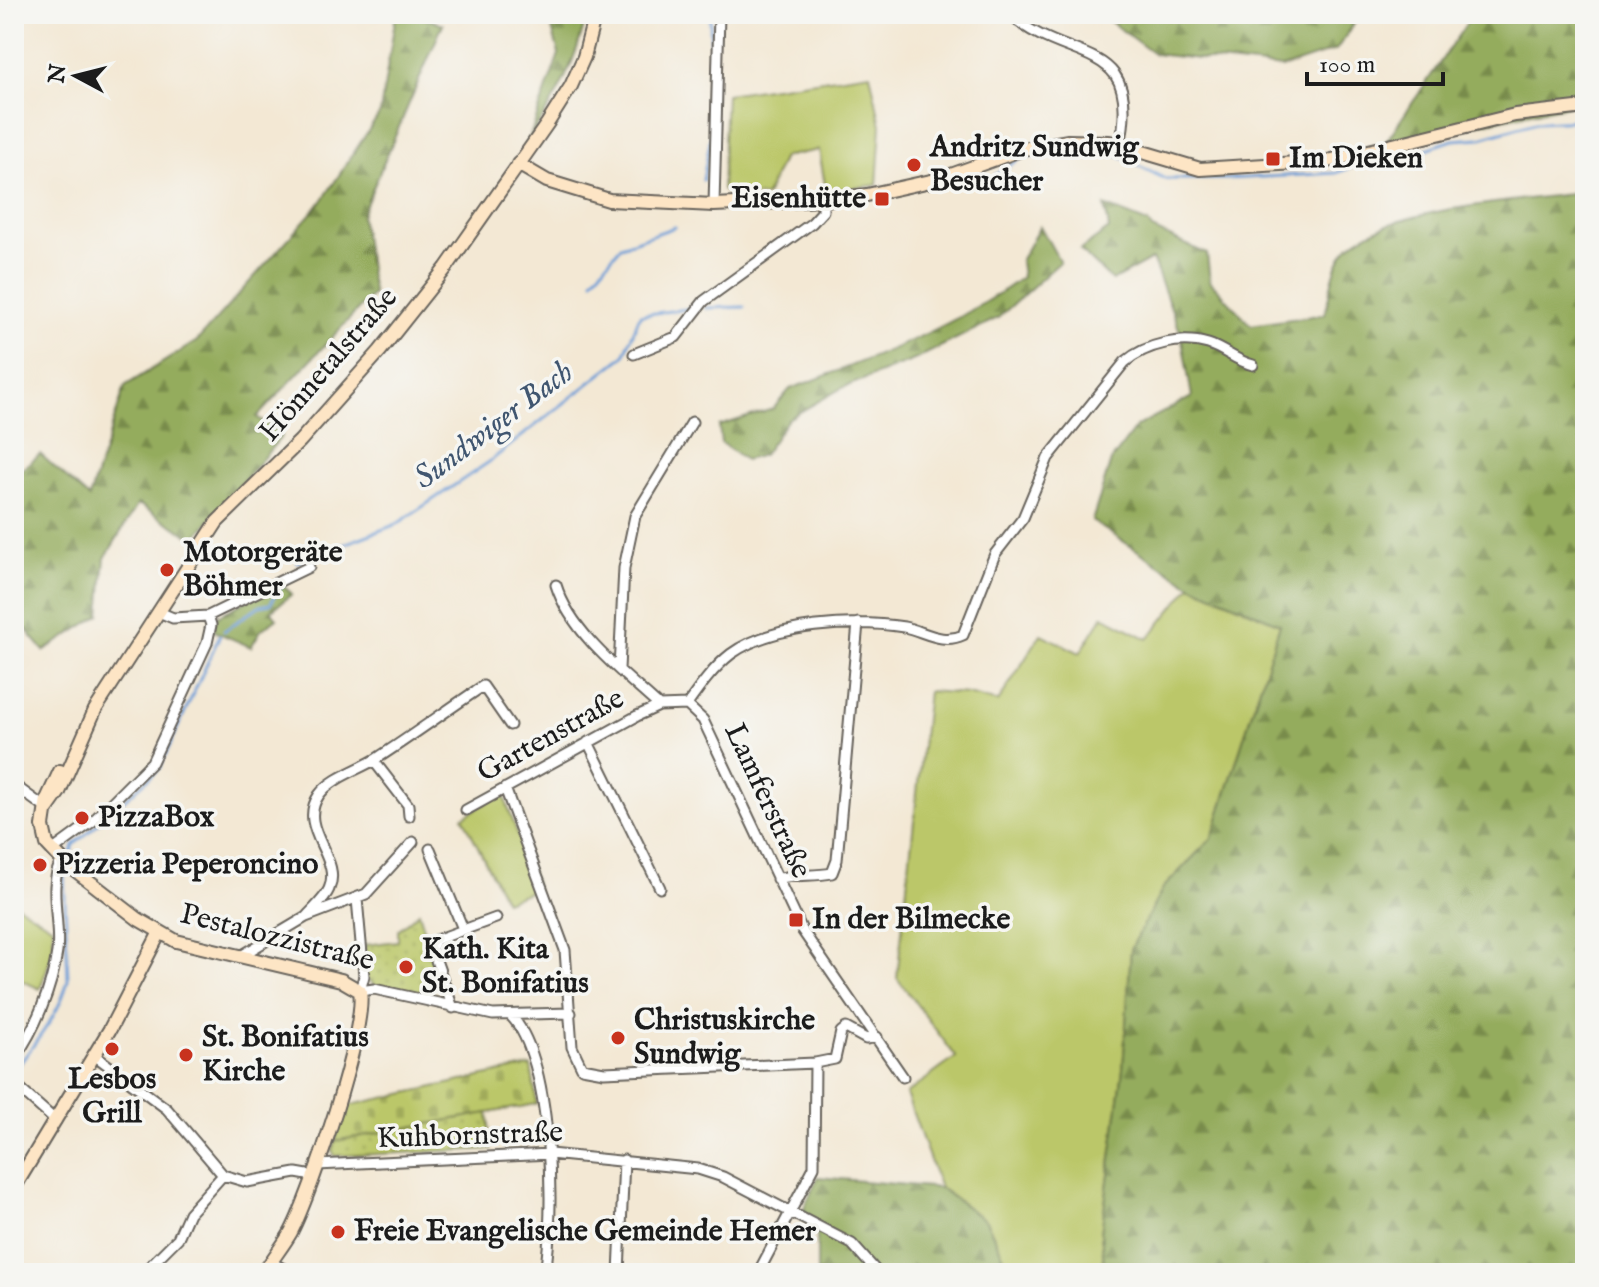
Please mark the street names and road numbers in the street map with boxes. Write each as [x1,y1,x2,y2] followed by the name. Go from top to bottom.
[251,280,407,450] street label: Hönnetalstraße
[471,680,631,792] street label: Gartenstraße
[714,717,820,885] street label: Lamferstraße
[176,896,378,980] street label: Pestalozzistraße
[376,1114,564,1158] street label: Kuhbornstraße

